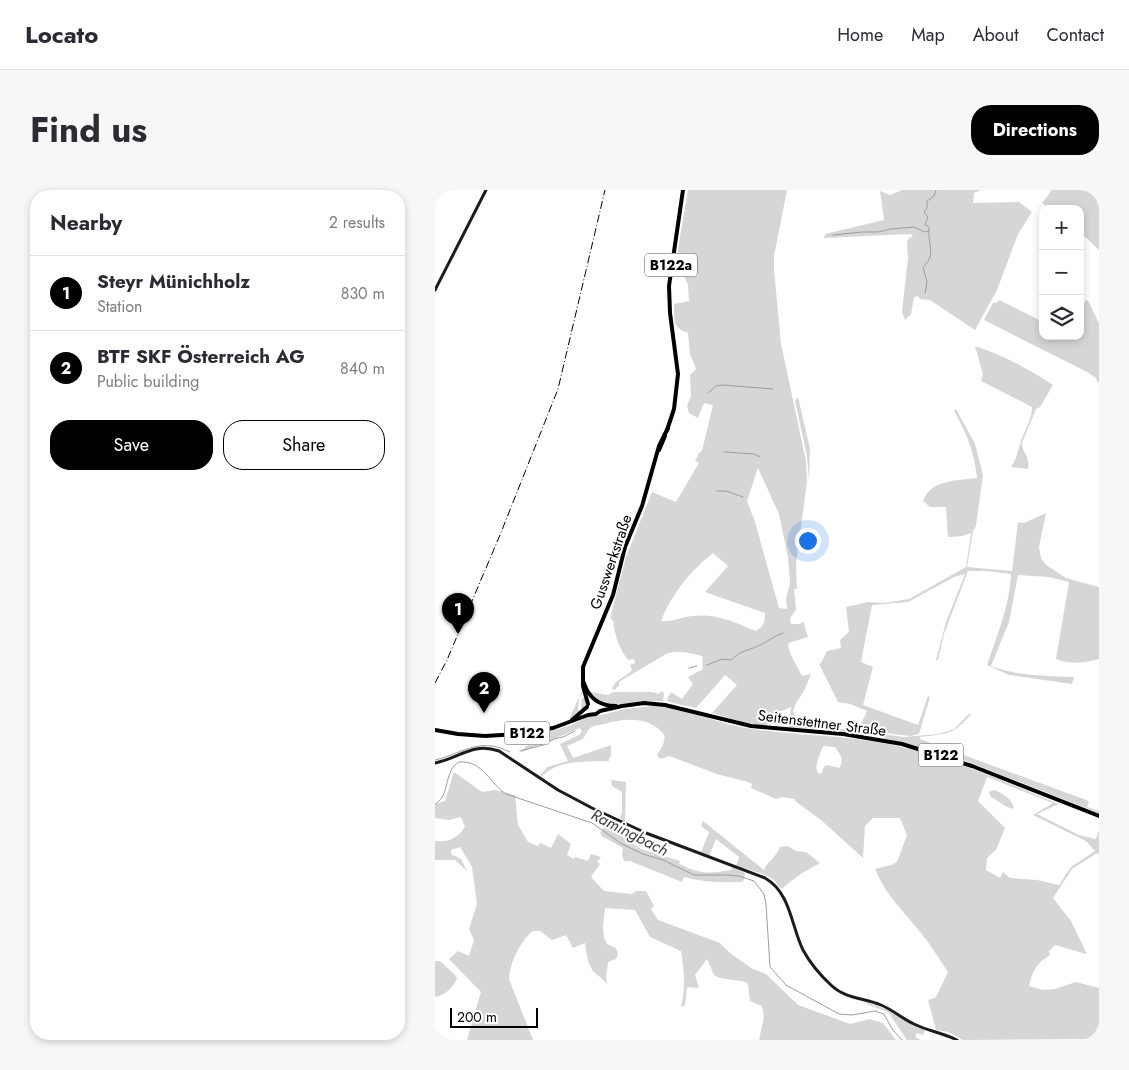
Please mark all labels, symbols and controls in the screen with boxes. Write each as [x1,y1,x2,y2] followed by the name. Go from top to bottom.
[25,17,98,52] text: Locato
[837,22,883,48] text: Home
[911,22,945,48] text: Map
[973,22,1018,48] text: About
[1046,22,1104,48] text: Contact
[30,105,147,155] text: Find us
[971,105,1099,155] button: Directions
[1039,205,1084,340] map controls
[1039,205,1084,250] button: +
[50,208,122,238] text: Nearby
[329,211,385,234] text: 2 results
[1039,250,1084,295] button: −
[645,254,697,276] road number: B122a
[97,268,250,295] text: Steyr Münichholz
[62,282,70,305] text: 1
[341,282,385,305] text: 830 m
[97,295,142,318] text: Station
[1039,295,1084,340] button: layers
[97,343,305,370] text: BTF SKF Österreich AG
[61,357,71,380] text: 2
[340,357,385,380] text: 840 m
[97,370,199,393] text: Public building
[50,420,213,470] button: Save
[223,420,385,470] button: Share
[584,511,638,612] street label: Gusswerkstraße
[795,528,821,554] your location
[442,593,474,634] pin: 1
[468,672,500,713] pin: 2
[757,704,888,742] street label: Seitenstettner Straße
[505,722,549,744] road number: B122
[919,744,963,766] road number: B122
[587,803,672,862] water label: Ramingbach
[450,1005,537,1028] scale bar
[457,1007,497,1027] text: 200 m

